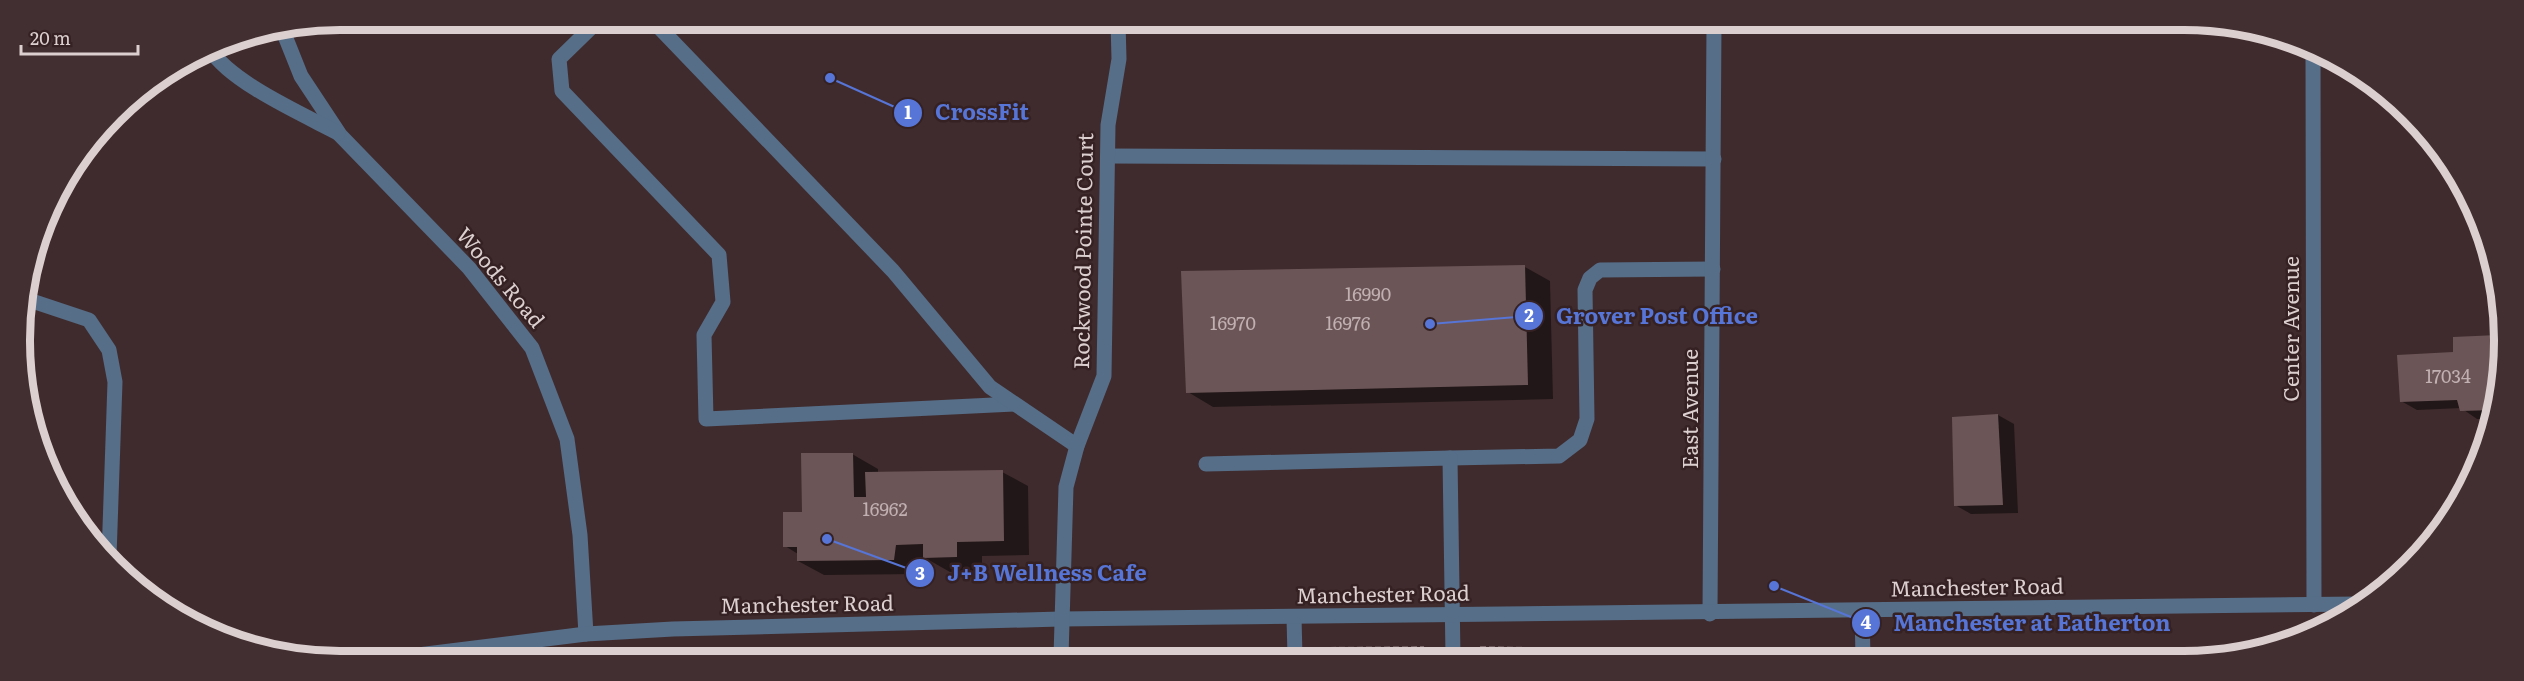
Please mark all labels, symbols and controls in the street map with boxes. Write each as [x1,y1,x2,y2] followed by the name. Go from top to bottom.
[21,18,138,56] scale bar
[30,24,71,51] text: 20 m
[893,93,1041,133] callout: CrossFit
[935,94,1029,127] text: CrossFit
[904,98,912,125] text: 1
[1064,132,1099,369] street label: Rockwood Pointe Court
[450,219,553,334] street label: Woods Road
[2274,256,2305,402] street label: Center Avenue
[1345,280,1391,307] house number: 16990
[1514,296,1770,336] callout: Grover Post Office
[1556,298,1758,331] text: Grover Post Office
[1524,301,1534,328] text: 2
[1210,309,1256,336] house number: 16970
[1325,309,1371,336] house number: 16976
[1673,349,1704,469] street label: East Avenue
[2425,362,2471,389] house number: 17034
[862,495,908,522] house number: 16962
[905,553,1159,593] callout: J+B Wellness Cafe
[947,555,1147,588] text: J+B Wellness Cafe
[915,559,925,586] text: 3
[1890,568,2064,603] street label: Manchester Road
[1296,575,1470,610] street label: Manchester Road
[720,585,894,620] street label: Manchester Road
[1851,603,2182,643] callout: Manchester at Eatherton
[1893,605,2171,638] text: Manchester at Eatherton
[1861,608,1872,635] text: 4

